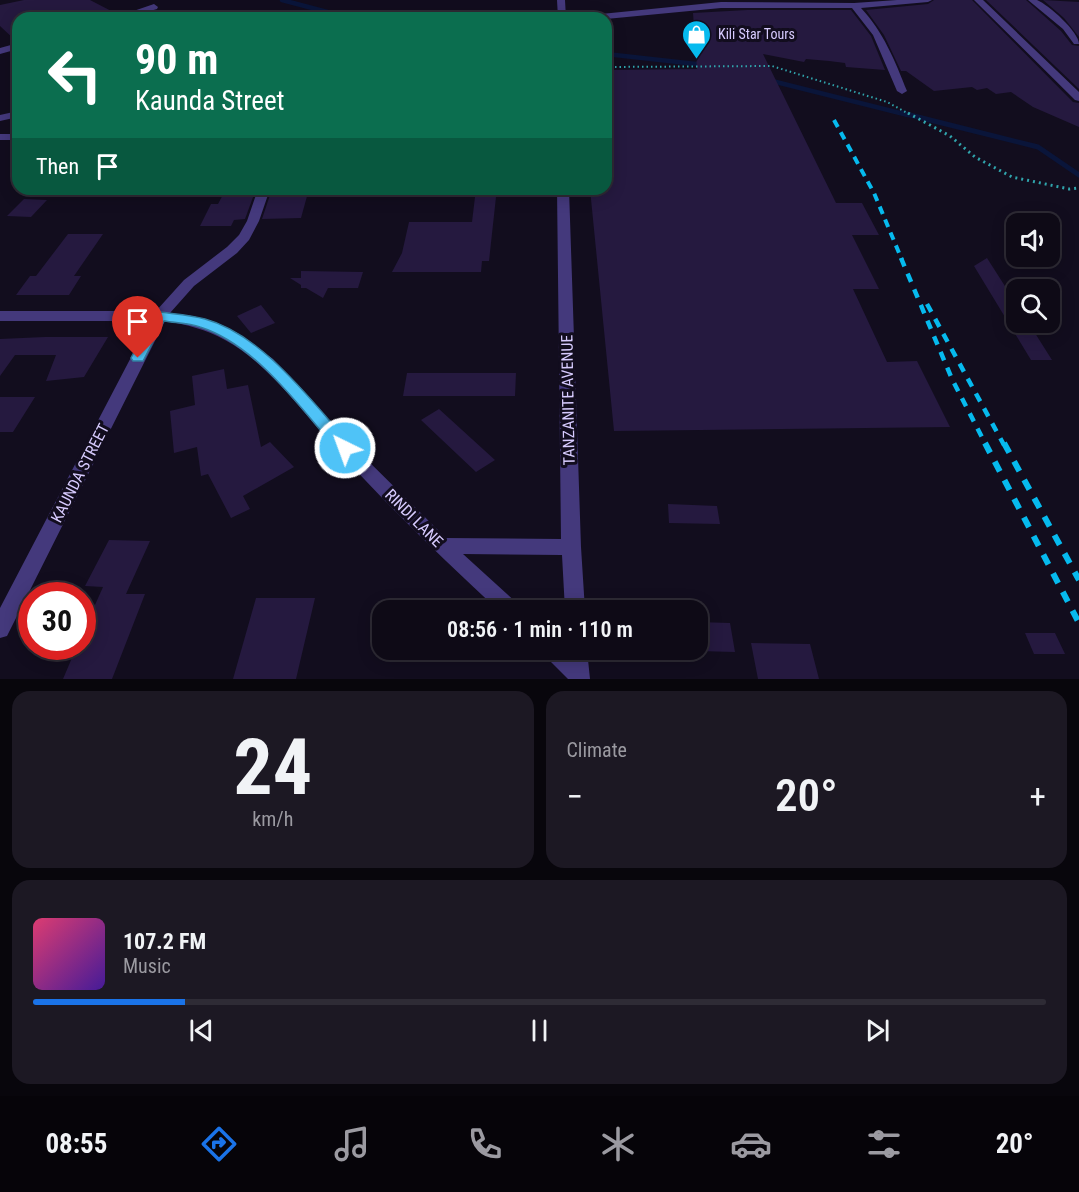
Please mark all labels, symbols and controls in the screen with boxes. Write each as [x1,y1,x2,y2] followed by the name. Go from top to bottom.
[681,18,713,60] shop icon: Kili Star Tours
[718,26,795,42] place label: Kili Star Tours
[135,35,218,84] text: 90 m
[36,36,114,114] icon: left
[135,85,285,117] text: Kaunda Street
[91,150,124,183] icon: arrive
[36,154,79,179] text: Then
[1006,213,1060,333] map controls
[1006,213,1060,267] button: sound
[1006,279,1060,333] button: search
[112,296,163,358] pin
[121,305,154,338] icon: arrive
[557,335,579,465] street label: TANZANITE AVENUE
[313,416,377,480] position arrow
[47,421,113,525] street label: KAUNDA STREET
[381,485,447,551] street label: RINDI LANE
[18,582,96,660] speed limit sign: 30
[447,617,633,642] text: 08:56 · 1 min · 110 m
[233,722,312,813] text: 24
[567,738,627,762] text: Climate
[775,769,838,822] text: 20°
[567,777,583,816] text: −
[1030,777,1046,816] text: +
[252,807,293,831] text: km/h
[123,929,206,954] text: 107.2 FM
[123,954,171,978] text: Music
[185,1014,218,1047] icon: previous
[523,1014,556,1047] icon: pause
[861,1014,894,1047] icon: next
[198,1123,240,1165] icon: directions
[331,1123,373,1165] icon: music
[464,1123,506,1165] icon: phone
[597,1123,639,1165] icon: climate
[730,1123,772,1165] icon: car
[863,1123,905,1165] icon: filters
[45,1128,107,1160] text: 08:55
[996,1128,1033,1160] text: 20°

